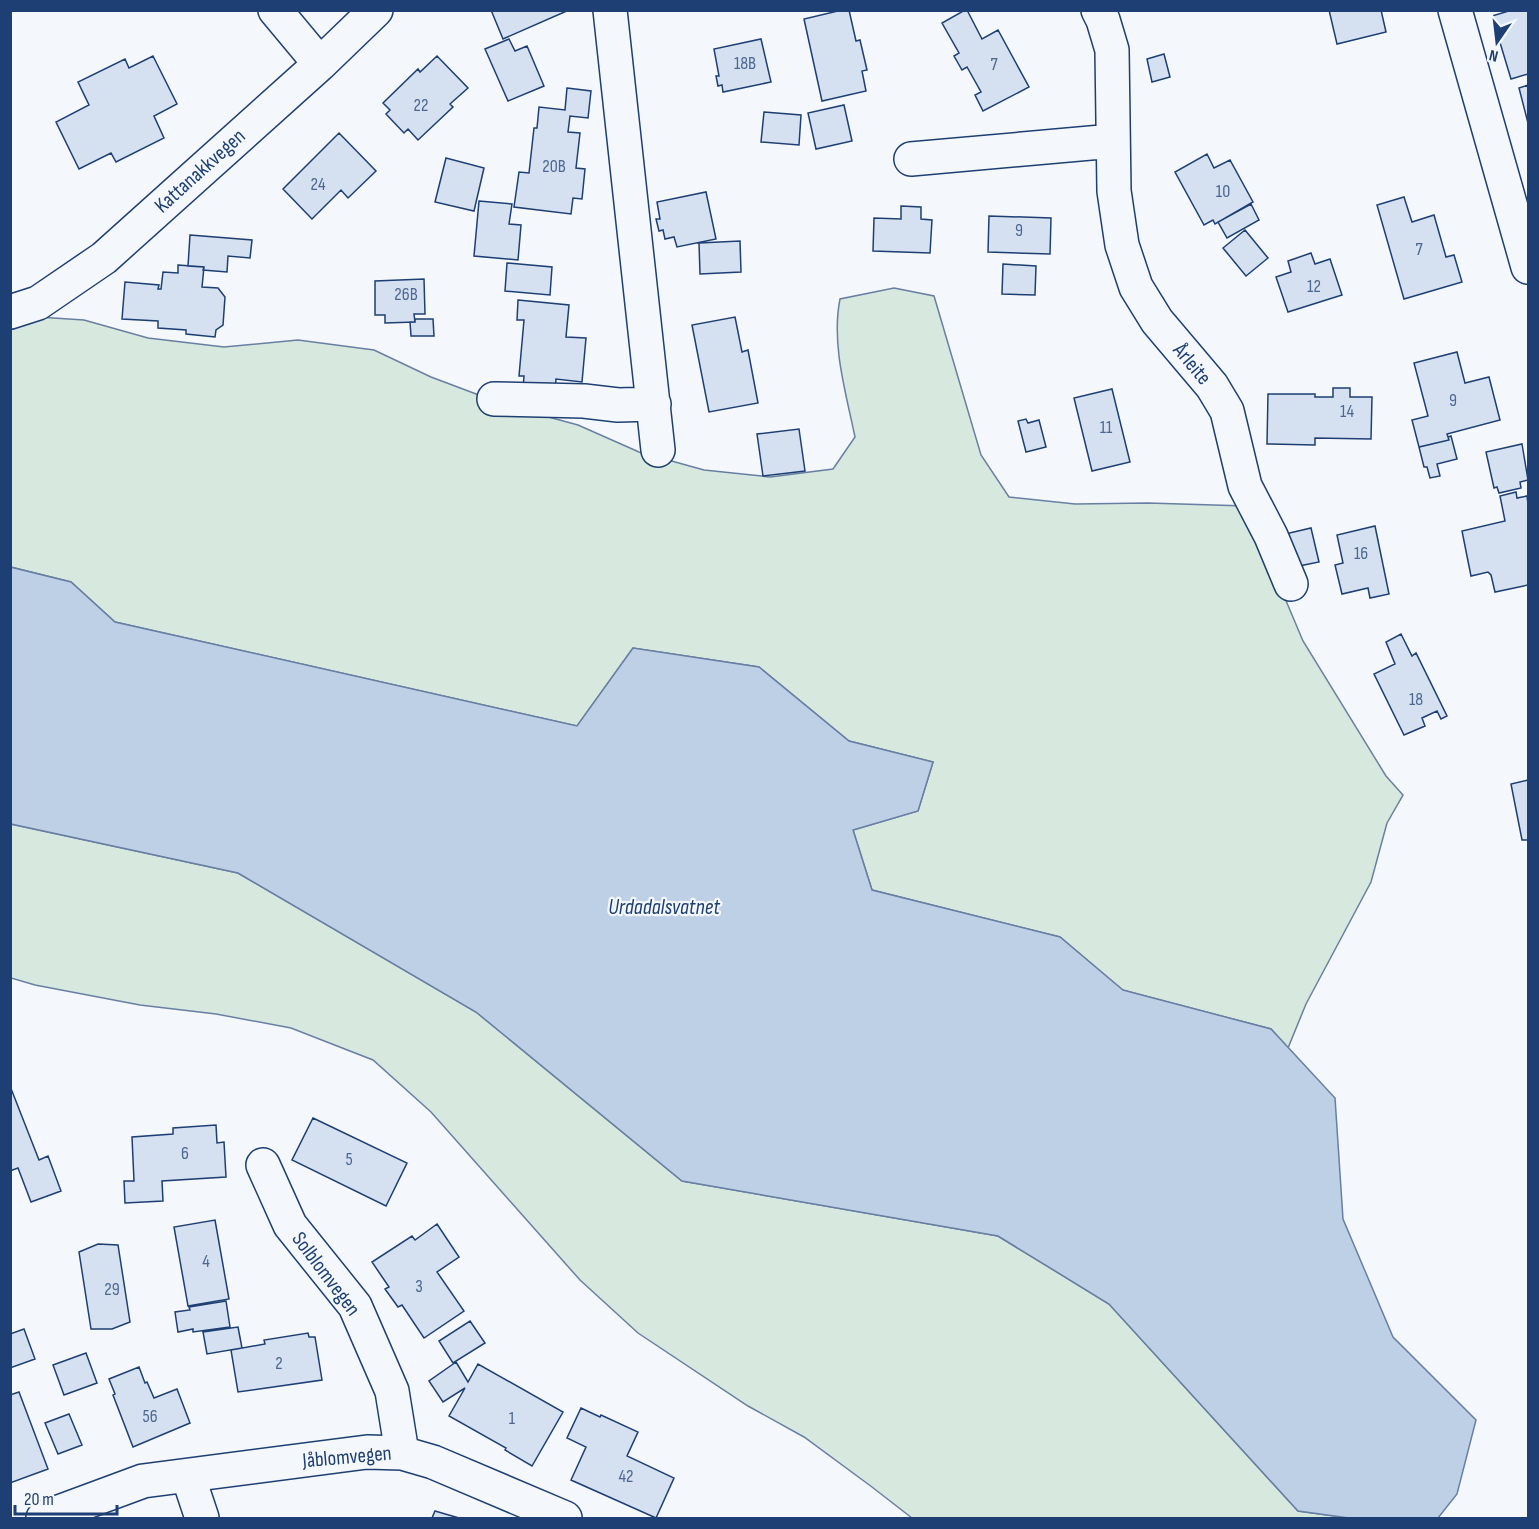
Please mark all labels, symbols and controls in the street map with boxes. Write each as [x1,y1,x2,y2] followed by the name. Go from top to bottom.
[1467,12,1527,72] north arrow
[1487,45,1500,65] text: N
[734,53,756,74] house number: 18B
[990,54,998,75] house number: 7
[414,95,428,116] house number: 22
[149,124,251,218] street label: Kattanakkvegen
[542,156,566,177] house number: 20B
[311,174,326,195] house number: 24
[1216,181,1230,202] house number: 10
[1015,220,1023,241] house number: 9
[1415,239,1423,260] house number: 7
[1307,276,1321,297] house number: 12
[394,284,418,305] house number: 26B
[1167,337,1216,390] street label: Årleite
[1449,390,1457,411] house number: 9
[1340,401,1354,422] house number: 14
[1100,417,1113,438] house number: 11
[1354,543,1368,564] house number: 16
[1409,689,1423,710] house number: 18
[608,894,721,921] water label: Urdadalsvatnet
[181,1143,189,1164] house number: 6
[345,1149,353,1170] house number: 5
[286,1227,366,1321] street label: Solblomvegen
[202,1251,210,1272] house number: 4
[415,1276,423,1297] house number: 3
[104,1279,120,1300] house number: 29
[275,1353,283,1374] house number: 2
[142,1406,158,1427] house number: 56
[509,1408,516,1429] house number: 1
[300,1441,393,1473] street label: Jåblomvegen
[618,1466,634,1487] house number: 42
[15,1478,117,1516] scale bar
[24,1489,54,1510] text: 20 m

